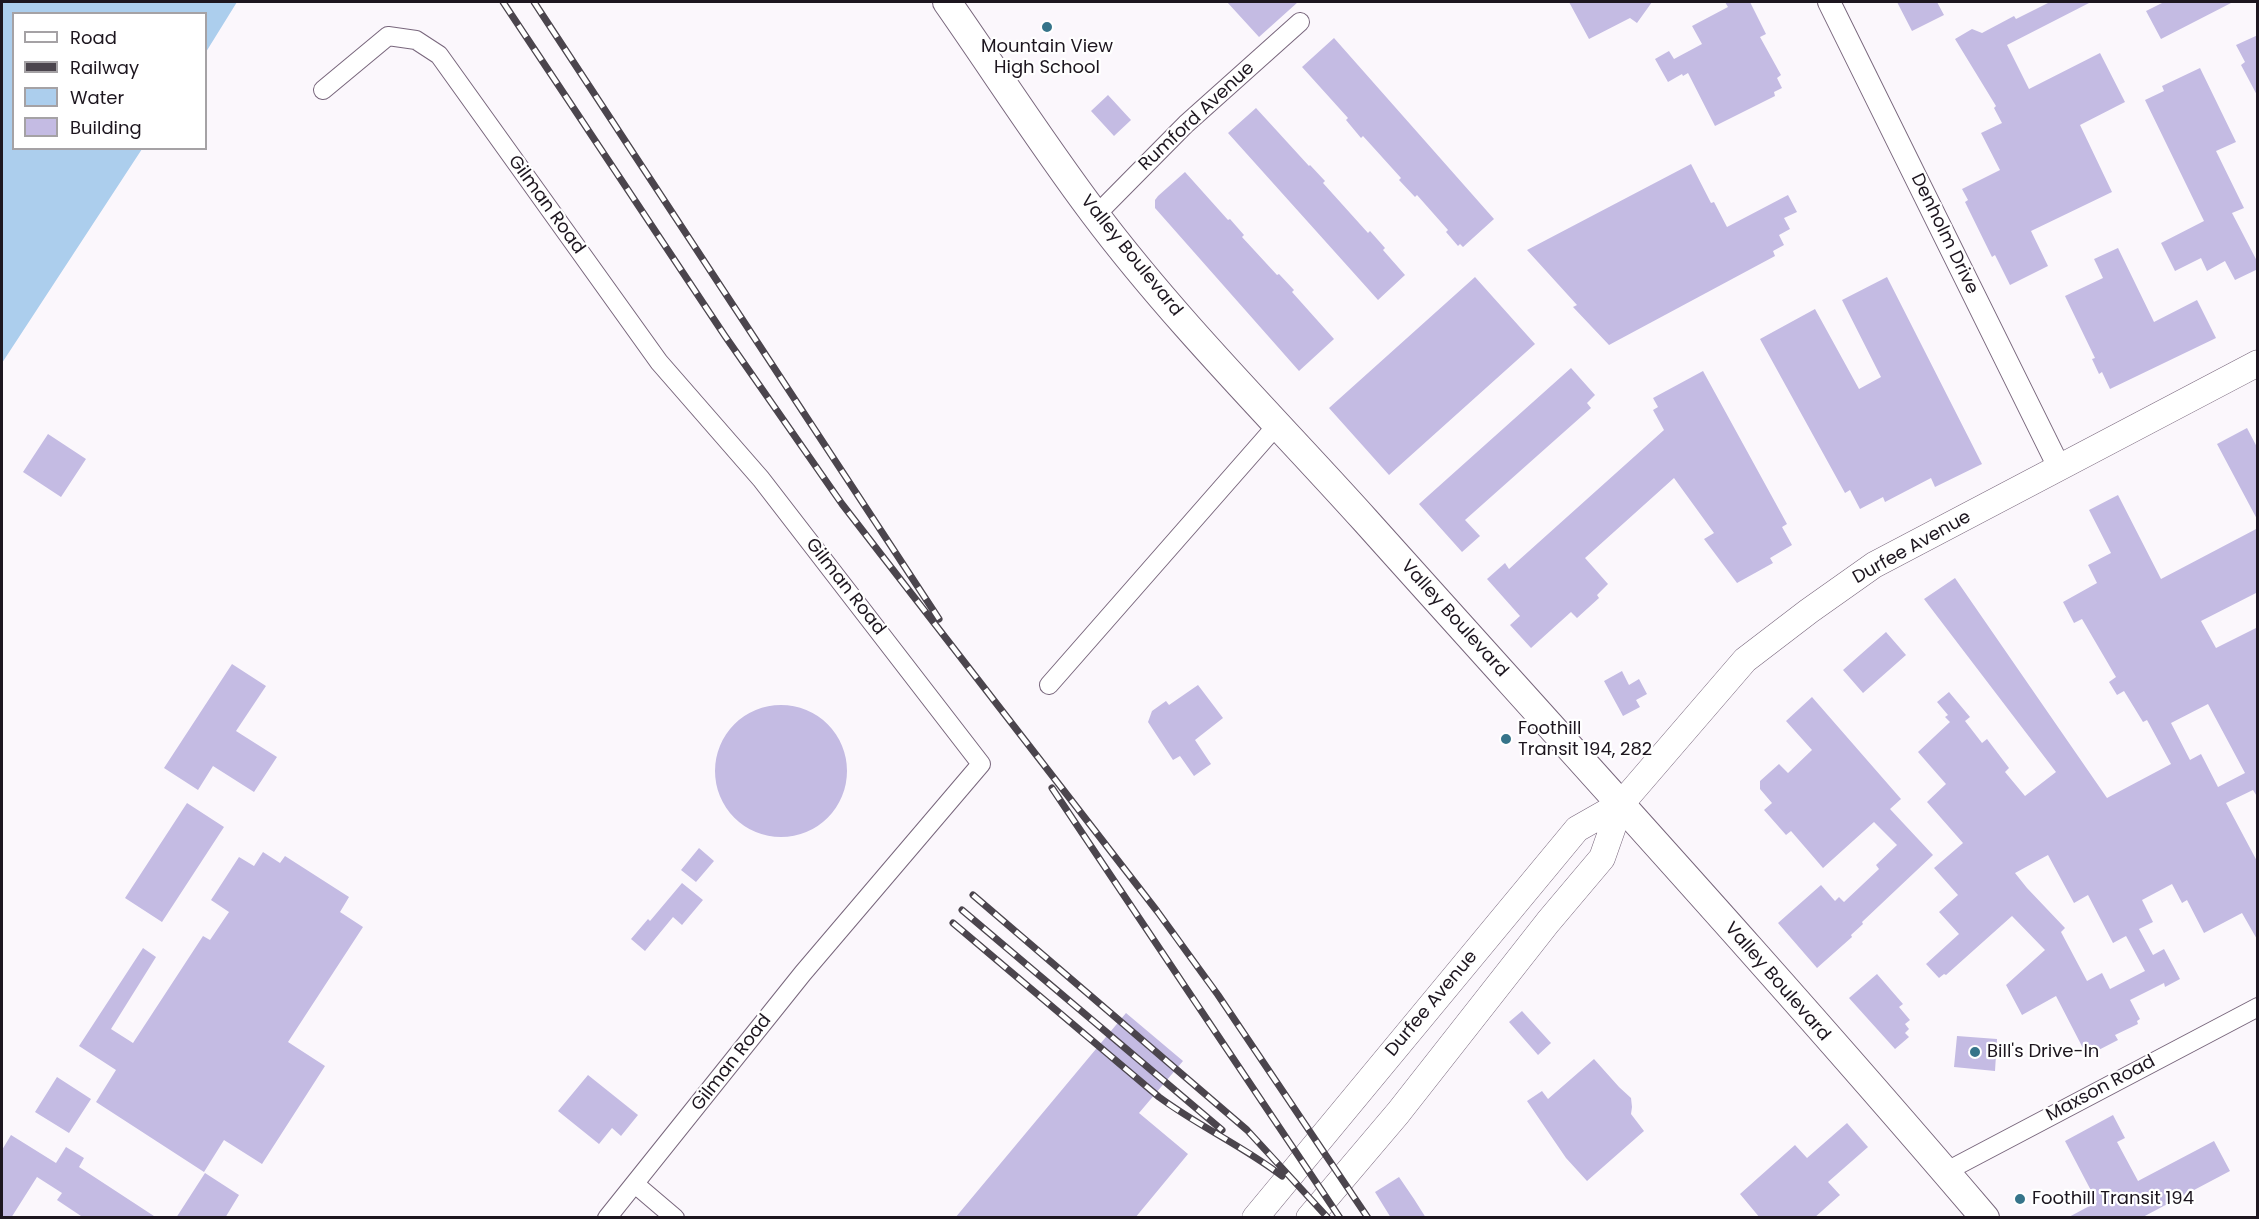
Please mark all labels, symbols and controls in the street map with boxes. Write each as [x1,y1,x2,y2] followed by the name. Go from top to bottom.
[12,12,207,150] legend
[1040,20,1054,34] marker: Mountain View High School
[70,25,117,50] text: Road
[981,36,1113,78] place label: Mountain View High School
[70,55,139,80] text: Railway
[1135,58,1259,176] street label: Rumford Avenue
[70,85,124,110] text: Water
[70,115,142,140] text: Building
[503,151,589,259] street label: Gilman Road
[1906,170,1982,298] street label: Denholm Drive
[1075,191,1187,321] street label: Valley Boulevard
[1849,507,1975,589] street label: Durfee Avenue
[801,534,889,640] street label: Gilman Road
[1396,556,1512,682] street label: Valley Boulevard
[1518,718,1652,760] place label: Foothill Transit 194, 282
[1499,732,1513,746] marker: Foothill Transit 194, 282
[1720,918,1834,1046] street label: Valley Boulevard
[1381,947,1483,1061] street label: Durfee Avenue
[688,1010,776,1116] street label: Gilman Road
[1987,1041,2099,1063] place label: Bill's Drive-In
[1968,1045,1982,1059] marker: Bill's Drive-In
[2043,1051,2159,1127] street label: Maxson Road
[2032,1188,2194,1210] place label: Foothill Transit 194
[2013,1192,2027,1206] marker: Foothill Transit 194

